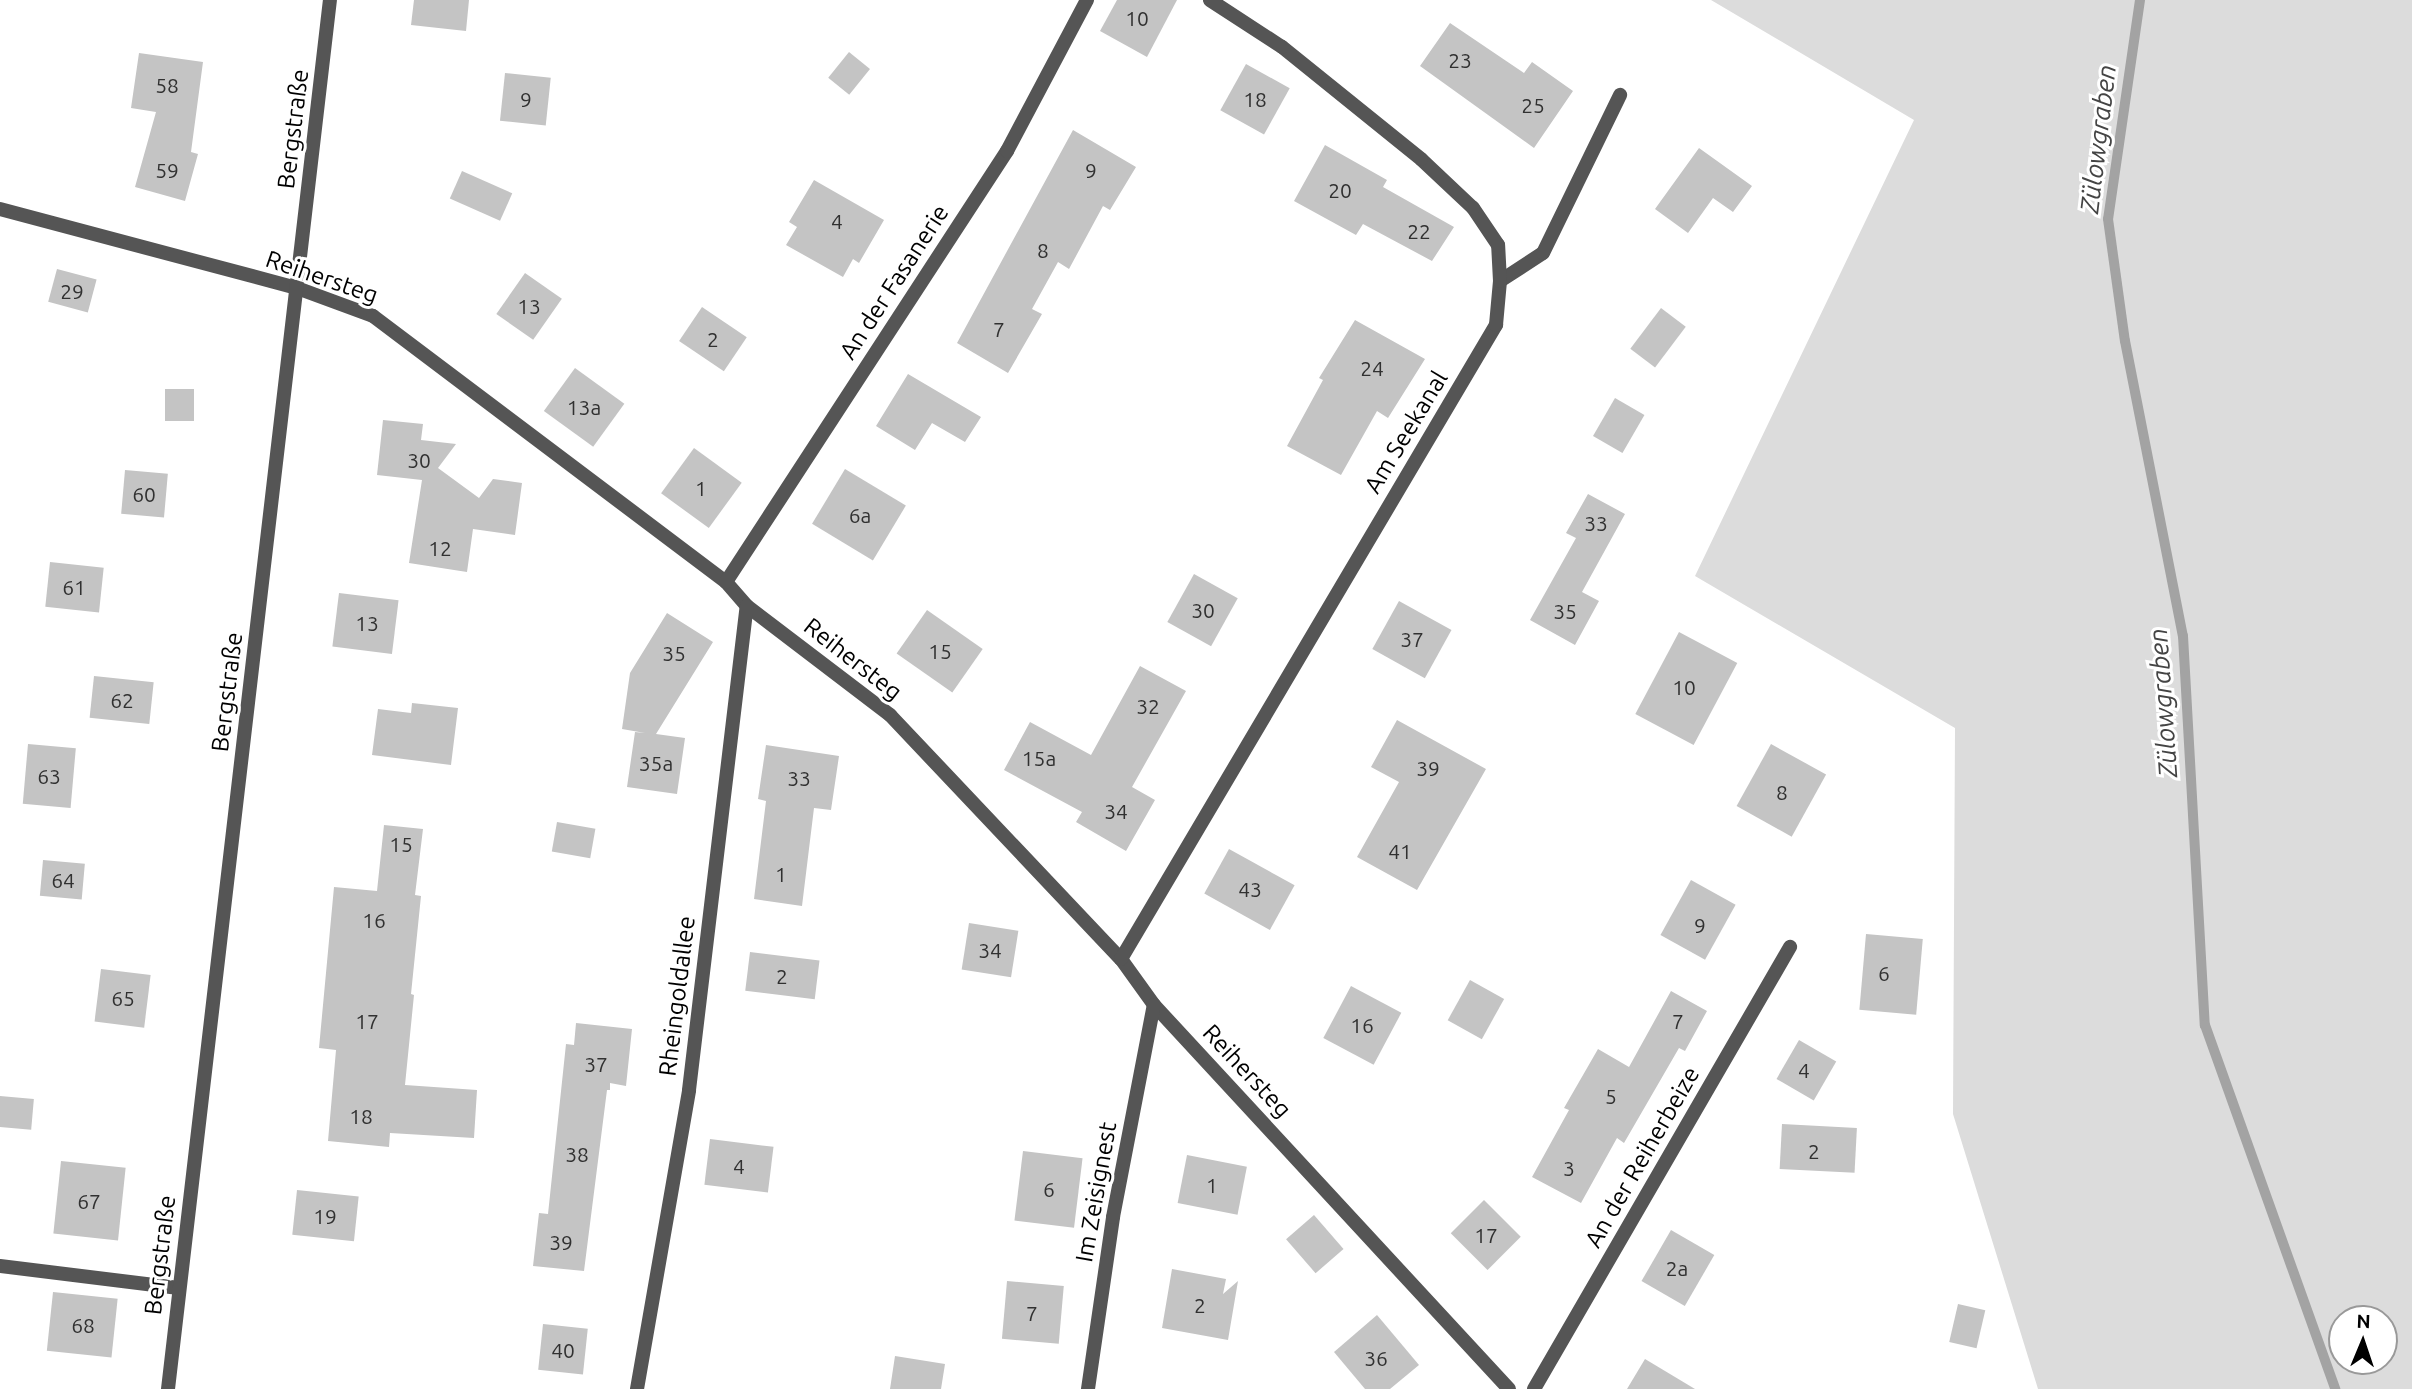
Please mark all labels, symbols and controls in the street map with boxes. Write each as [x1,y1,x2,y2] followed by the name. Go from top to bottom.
[1125,5,1149,31] house number: 10
[1448,47,1472,73] house number: 23
[2073,63,2123,215] water label: Zülowgraben
[271,68,315,190] street label: Bergstraße
[155,72,179,98] house number: 58
[520,86,532,112] house number: 9
[1243,86,1267,112] house number: 18
[1521,92,1545,118] house number: 25
[155,157,179,183] house number: 59
[1085,157,1097,183] house number: 9
[1328,177,1352,203] house number: 20
[833,199,955,365] street label: An der Fasanerie
[831,208,843,234] house number: 4
[1407,218,1431,244] house number: 22
[1037,237,1049,263] house number: 8
[262,244,382,310] street label: Reihersteg
[60,278,84,304] house number: 29
[517,293,541,319] house number: 13
[993,316,1005,342] house number: 7
[707,326,719,352] house number: 2
[1360,355,1384,381] house number: 24
[1358,366,1454,498] street label: Am Seekanal
[567,394,601,420] house number: 13a
[407,447,431,473] house number: 30
[695,475,707,501] house number: 1
[132,481,156,507] house number: 60
[849,502,871,528] house number: 6a
[1584,510,1608,536] house number: 33
[428,535,452,561] house number: 12
[62,574,86,600] house number: 61
[1191,597,1215,623] house number: 30
[1553,598,1577,624] house number: 35
[355,610,379,636] house number: 13
[798,612,908,706] street label: Reihersteg
[1400,626,1424,652] house number: 37
[2142,627,2184,779] water label: Zülowgraben
[205,631,249,753] street label: Bergstraße
[928,638,952,664] house number: 15
[662,640,686,666] house number: 35
[1672,674,1696,700] house number: 10
[110,687,134,713] house number: 62
[1136,693,1160,719] house number: 32
[1022,745,1056,771] house number: 15a
[639,750,673,776] house number: 35a
[1416,755,1440,781] house number: 39
[37,763,61,789] house number: 63
[787,765,811,791] house number: 33
[1776,779,1788,805] house number: 8
[1104,798,1128,824] house number: 34
[389,831,413,857] house number: 15
[1388,838,1412,864] house number: 41
[775,861,787,887] house number: 1
[51,867,75,893] house number: 64
[1238,876,1262,902] house number: 43
[362,907,386,933] house number: 16
[1694,912,1706,938] house number: 9
[653,914,701,1078] street label: Rheingoldallee
[978,937,1002,963] house number: 34
[1878,960,1890,986] house number: 6
[776,963,788,989] house number: 2
[111,985,135,1011] house number: 65
[355,1008,379,1034] house number: 17
[1672,1008,1684,1034] house number: 7
[1350,1012,1374,1038] house number: 16
[1197,1018,1297,1124] street label: Reihersteg
[584,1051,608,1077] house number: 37
[1798,1057,1810,1083] house number: 4
[1579,1062,1705,1252] street label: An der Reiherbeize
[1605,1083,1617,1109] house number: 5
[349,1103,373,1129] house number: 18
[1070,1120,1122,1264] street label: Im Zeisignest
[1808,1138,1820,1164] house number: 2
[565,1141,589,1167] house number: 38
[733,1153,745,1179] house number: 4
[1563,1155,1575,1181] house number: 3
[1206,1172,1218,1198] house number: 1
[1043,1176,1055,1202] house number: 6
[77,1188,101,1214] house number: 67
[138,1194,182,1316] street label: Bergstraße
[313,1203,337,1229] house number: 19
[1474,1222,1498,1248] house number: 17
[549,1229,573,1255] house number: 39
[1666,1255,1688,1281] house number: 2a
[1194,1292,1206,1318] house number: 2
[1026,1300,1038,1326] house number: 7
[2328,1305,2398,1375] north arrow
[2356,1310,2371,1332] text: N
[71,1312,95,1338] house number: 68
[551,1337,575,1363] house number: 40
[1364,1345,1388,1371] house number: 36

